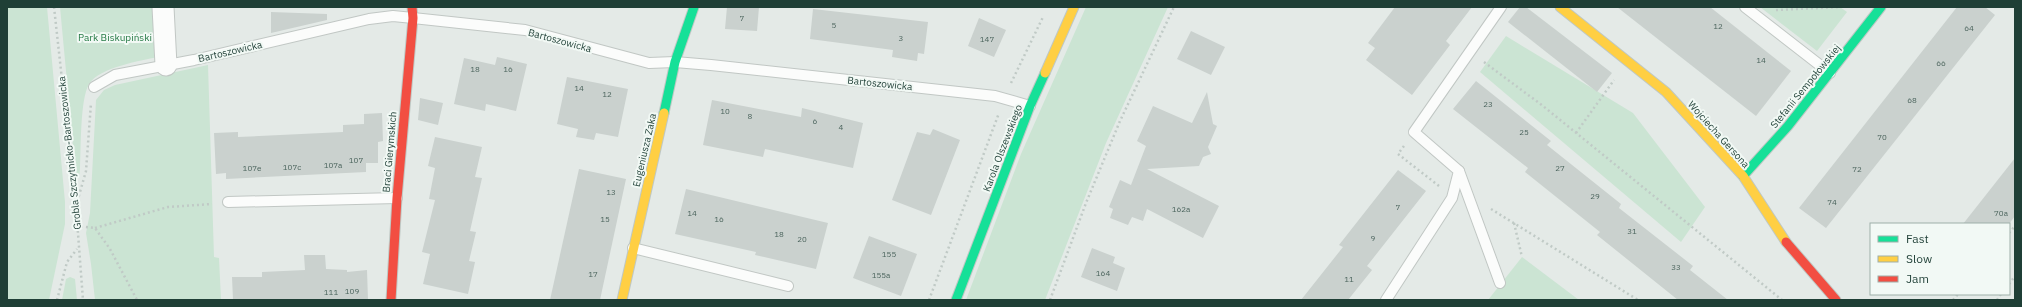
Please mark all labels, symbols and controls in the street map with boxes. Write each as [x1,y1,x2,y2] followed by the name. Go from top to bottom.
[740,13,745,23] house number: 7
[832,20,837,30] house number: 5
[1713,21,1723,31] house number: 12
[1964,23,1974,33] house number: 64
[527,26,594,55] street label: Bartoszowicka
[78,31,152,44] park label: Park Biskupiński
[899,33,904,43] house number: 3
[980,34,994,44] house number: 147
[197,38,264,65] street label: Bartoszowicka
[1767,42,1843,131] street label: Stefanii Sempołowskiej
[1756,55,1766,65] house number: 14
[1936,58,1946,68] house number: 66
[470,64,480,74] house number: 18
[503,64,513,74] house number: 16
[847,74,914,93] street label: Bartoszowicka
[55,75,84,230] street label: Grobla Szczytnicko-Bartoszowicka
[574,83,584,93] house number: 14
[602,89,612,99] house number: 12
[1907,95,1917,105] house number: 68
[1685,98,1753,171] street label: Wojciecha Gersona
[1483,99,1493,109] house number: 23
[980,102,1025,194] street label: Karola Olszewskiego
[720,106,730,116] house number: 10
[379,111,400,193] street label: Braci Gierymskich
[748,111,753,121] house number: 8
[630,112,659,188] street label: Eugeniusza Zaka
[813,116,818,126] house number: 6
[839,122,844,132] house number: 4
[1519,127,1529,137] house number: 25
[1877,132,1887,142] house number: 70
[349,155,363,165] house number: 107
[324,160,343,170] house number: 107a
[283,162,301,172] house number: 107c
[243,163,262,173] house number: 107e
[1555,163,1565,173] house number: 27
[1852,164,1862,174] house number: 72
[606,187,616,197] house number: 13
[1590,191,1600,201] house number: 29
[1827,197,1837,207] house number: 74
[1396,202,1401,212] house number: 7
[1172,204,1191,214] house number: 162a
[687,208,697,218] house number: 14
[1994,208,2009,218] house number: 70a
[600,214,610,224] house number: 15
[714,214,724,224] house number: 16
[1870,223,2010,295] legend
[1627,226,1637,236] house number: 31
[774,229,784,239] house number: 18
[1906,231,1929,246] text: Fast
[1371,233,1376,243] house number: 9
[797,234,807,244] house number: 20
[882,249,896,259] house number: 155
[1906,251,1932,266] text: Slow
[1671,262,1681,272] house number: 33
[1096,268,1110,278] house number: 164
[588,269,598,279] house number: 17
[872,270,891,280] house number: 155a
[1906,271,1929,286] text: Jam
[1344,274,1354,284] house number: 11
[345,286,359,296] house number: 109
[324,287,338,297] house number: 111

